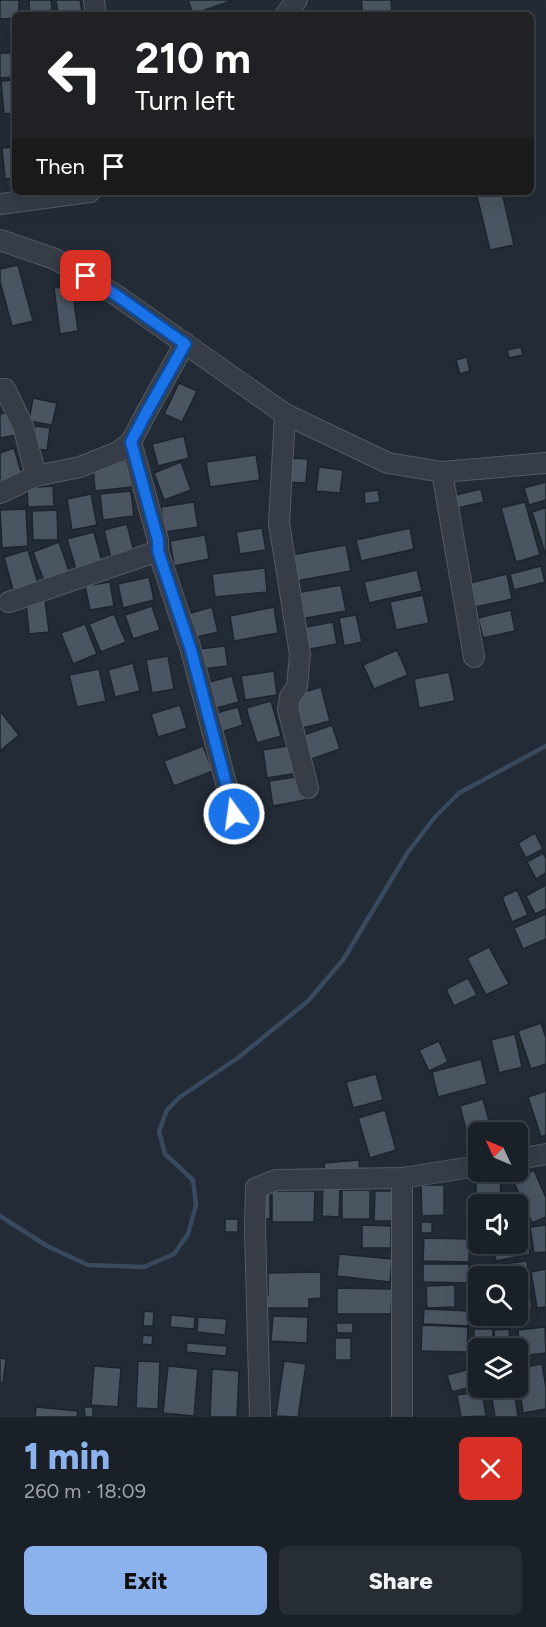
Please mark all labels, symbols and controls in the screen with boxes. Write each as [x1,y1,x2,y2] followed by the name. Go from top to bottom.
[135,33,251,84] text: 210 m
[36,36,114,114] icon: left
[135,84,235,117] text: Turn left
[97,150,130,183] icon: arrive
[36,153,85,180] text: Then
[60,250,111,301] pin
[69,259,102,292] icon: arrive
[202,782,266,846] position arrow
[468,1122,528,1182] north arrow
[468,1122,528,1398] map controls
[468,1194,528,1254] button: sound
[468,1266,528,1326] button: search
[468,1338,528,1398] button: layers
[24,1435,110,1478] text: 1 min
[459,1437,522,1500] button: close
[24,1479,146,1503] text: 260 m · 18:09
[24,1546,267,1615] button: Exit
[279,1546,522,1615] button: Share

